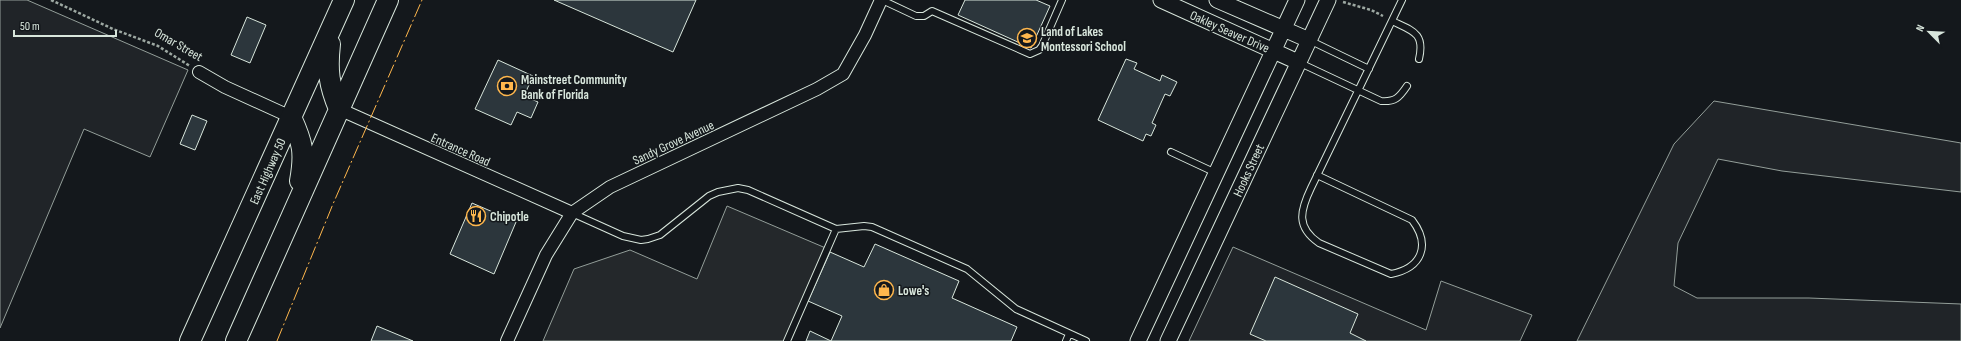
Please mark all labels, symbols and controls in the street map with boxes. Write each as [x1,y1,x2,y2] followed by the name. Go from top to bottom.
[1187,7,1272,57] street label: Oakley Seaver Drive
[14,12,116,38] scale bar
[1909,12,1949,52] north arrow
[20,19,40,34] text: 50 m
[1913,23,1928,33] text: N
[1041,24,1126,55] place label: Land of Lakes Montessori School
[152,25,205,65] street label: Omar Street
[1016,27,1038,49] school or university icon: Land of Lakes Montessori School
[521,72,627,103] place label: Mainstreet Community Bank of Florida
[496,75,518,97] bank icon: Mainstreet Community Bank of Florida
[630,117,717,169] street label: Sandy Grove Avenue
[428,130,493,170] street label: Entrance Road
[246,136,290,207] street label: East Highway 50
[1230,141,1268,199] street label: Hooks Street
[465,205,487,227] restaurant icon: Chipotle
[490,209,529,225] place label: Chipotle
[873,279,895,301] shop icon: Lowe's
[898,283,929,299] place label: Lowe's

